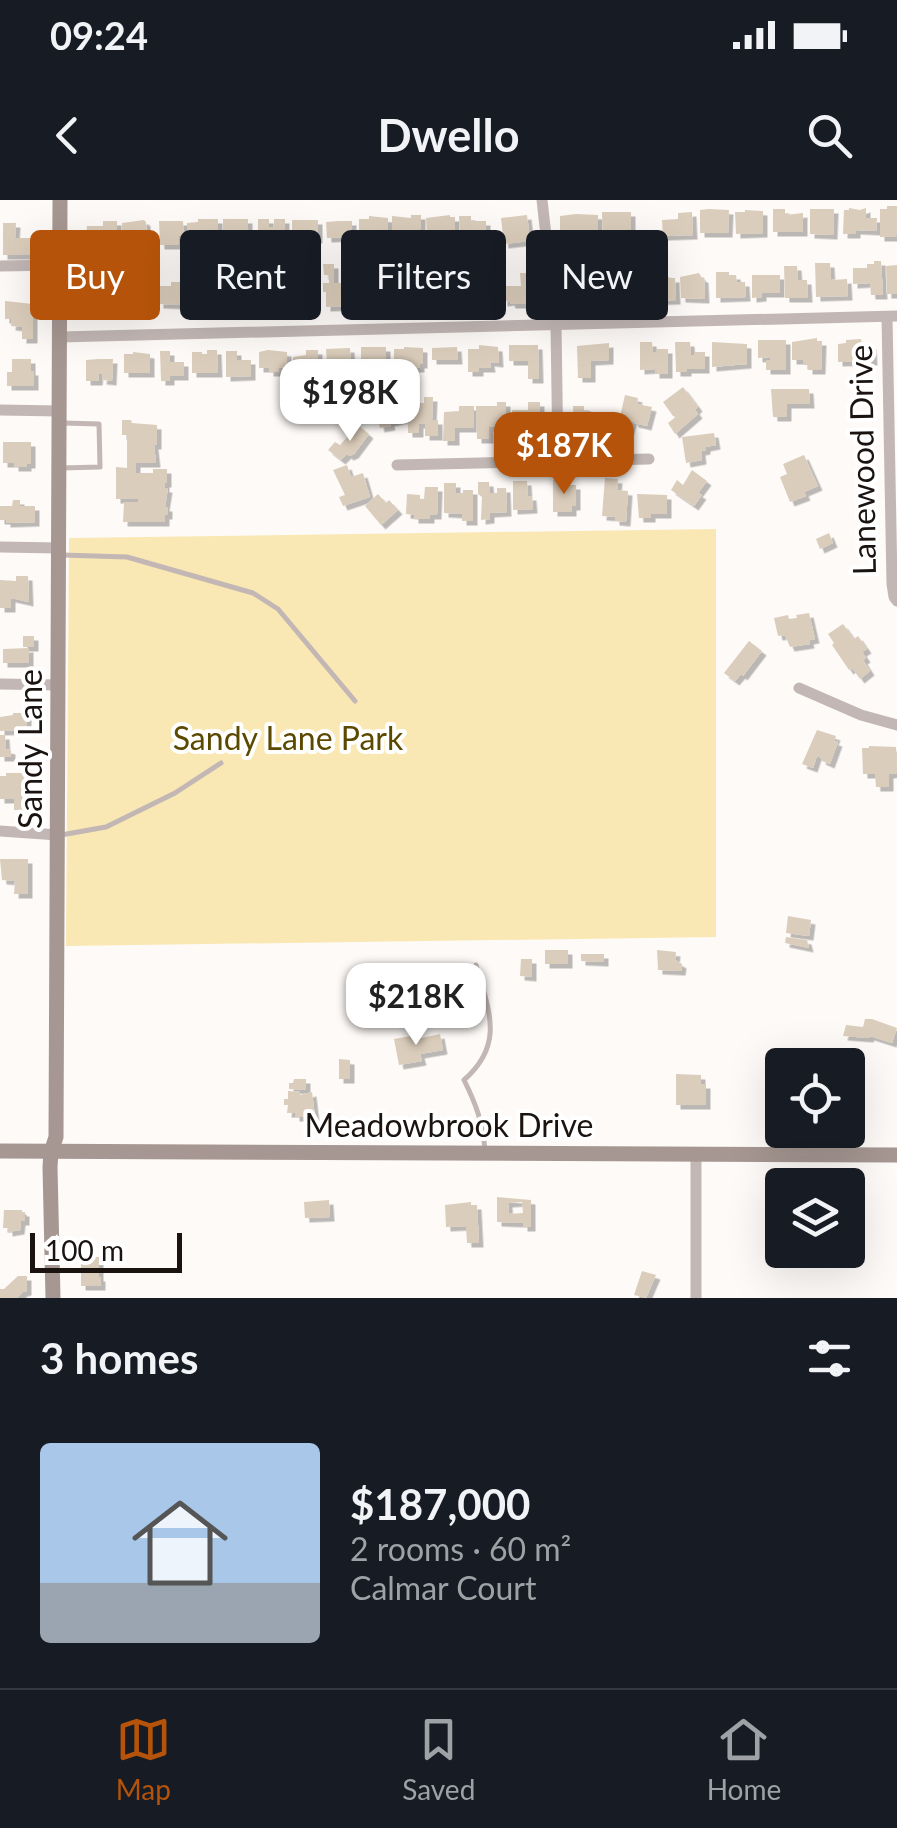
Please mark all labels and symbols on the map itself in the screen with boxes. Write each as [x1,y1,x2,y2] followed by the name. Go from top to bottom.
[840,344,883,576] street label: Lanewood Drive
[280,359,420,444] pin: $198K
[494,412,634,497] pin: $187K
[10,669,49,829] street label: Sandy Lane
[173,718,404,757] park label: Sandy Lane Park
[346,963,486,1048] pin: $218K
[305,1105,593,1144] street label: Meadowbrook Drive
[30,1228,182,1272] scale bar

